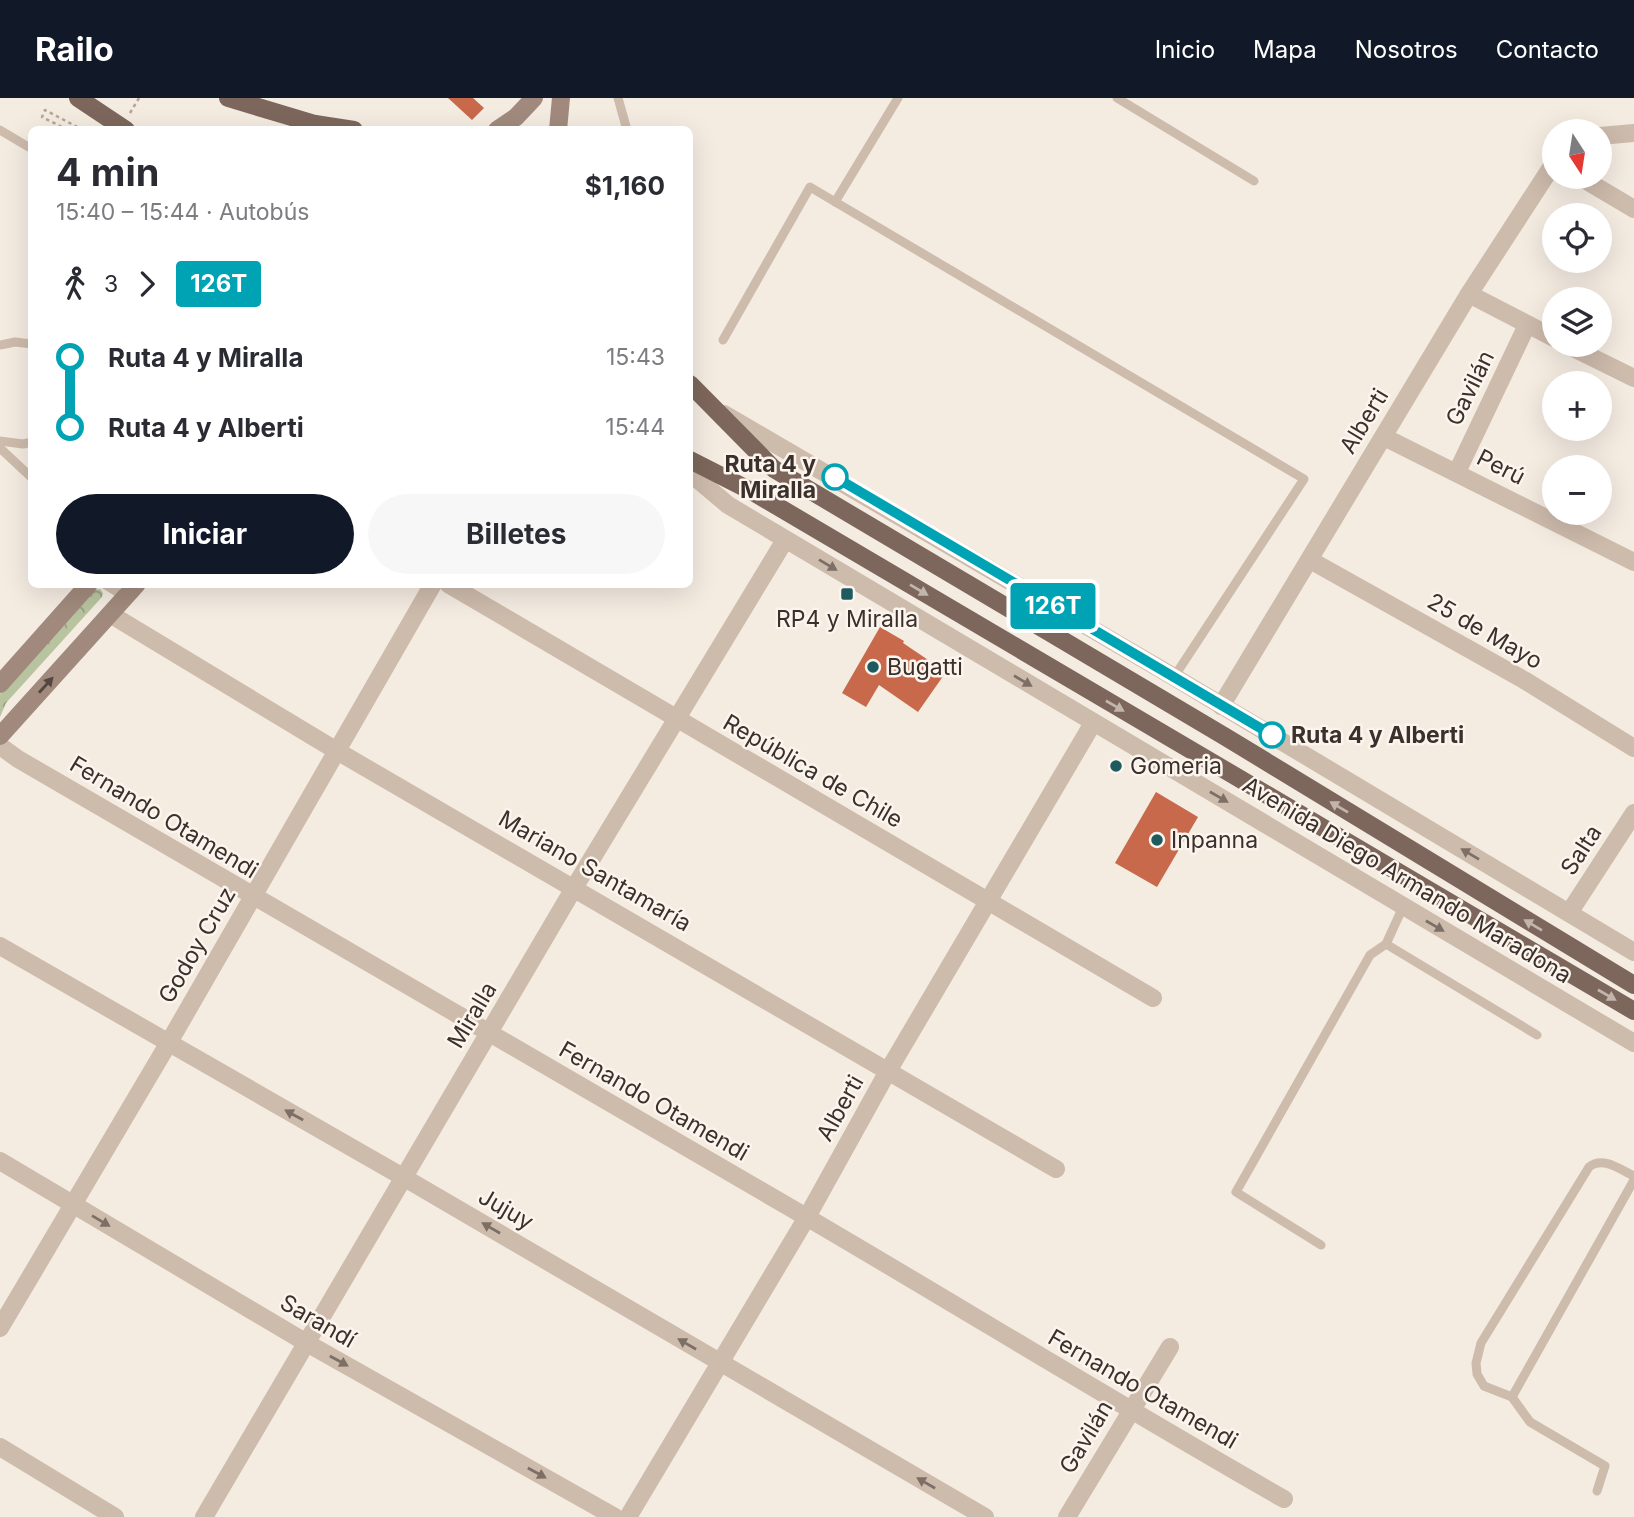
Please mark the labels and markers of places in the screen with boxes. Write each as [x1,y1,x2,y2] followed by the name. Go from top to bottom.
[724,450,816,504] place label: Ruta 4 y Miralla
[822,464,848,490] marker: Ruta 4 y Miralla
[839,586,855,602] marker: RP4 y Miralla
[776,605,918,633] place label: RP4 y Miralla
[887,653,963,681] place label: Bugatti
[865,659,881,675] marker: Bugatti
[1291,721,1464,749] place label: Ruta 4 y Alberti
[1259,722,1285,748] marker: Ruta 4 y Alberti
[1130,752,1222,780] place label: Gomeria
[1108,758,1124,774] marker: Gomeria
[1171,826,1258,854] place label: Inpanna
[1149,832,1165,848] marker: Inpanna

